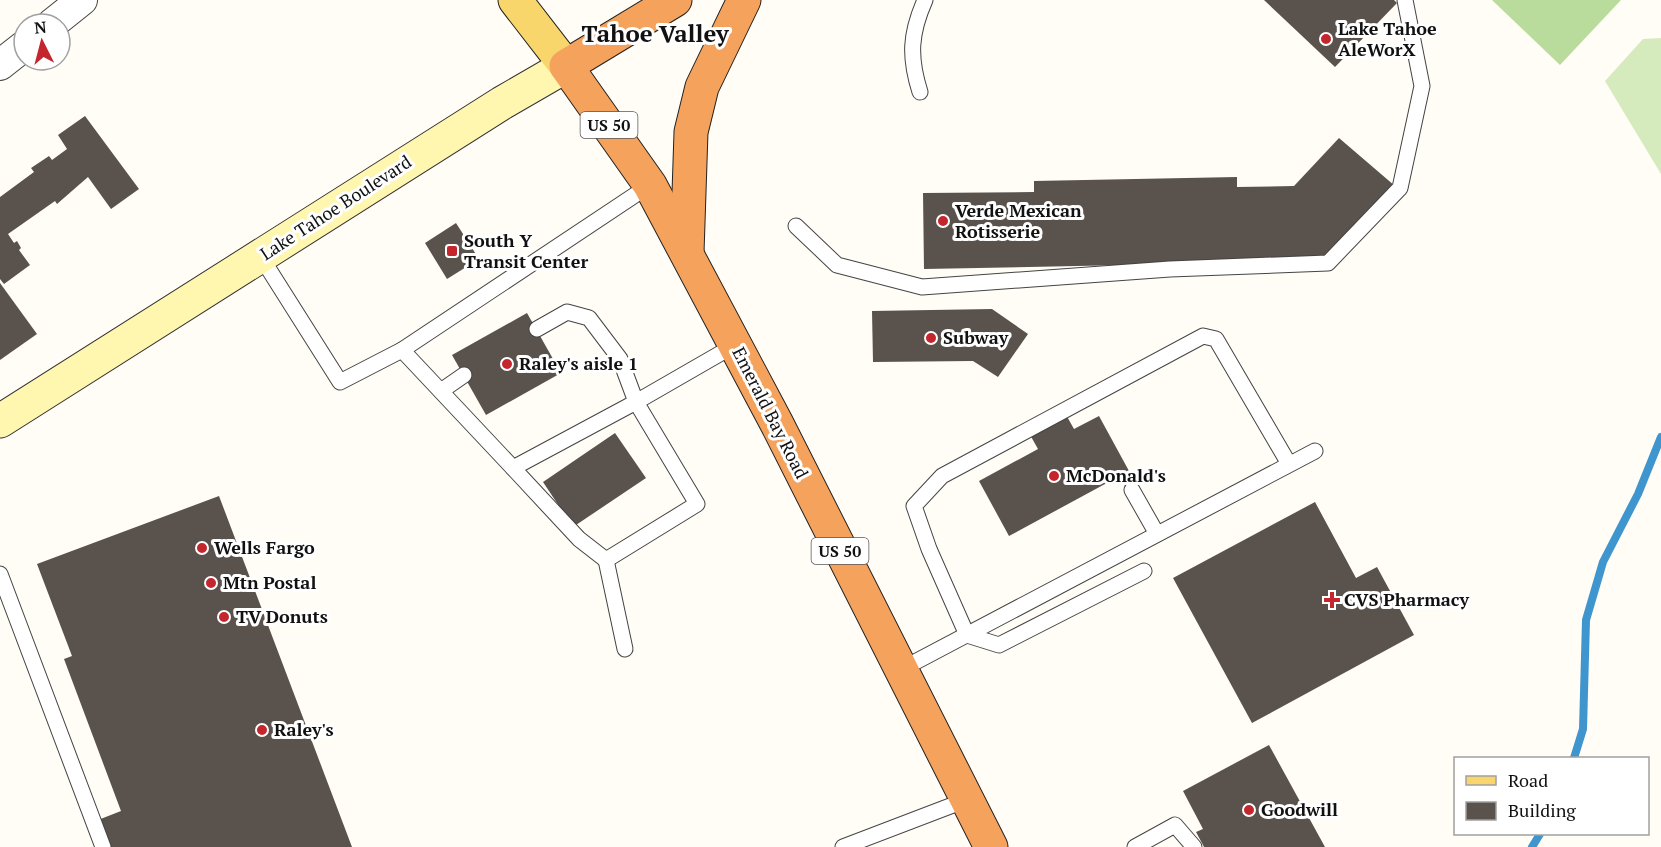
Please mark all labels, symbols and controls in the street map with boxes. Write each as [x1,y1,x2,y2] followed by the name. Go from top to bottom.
[12,12,72,72] north arrow
[33,16,48,39] text: N
[1338,16,1437,61] place label: Lake Tahoe AleWorX
[581,17,730,49] district label: Tahoe Valley
[1319,32,1333,46] marker: Lake Tahoe AleWorX
[580,112,638,138] road number: US 50
[255,149,416,265] street label: Lake Tahoe Boulevard
[955,198,1082,243] place label: Verde Mexican Rotisserie
[936,214,950,228] marker: Verde Mexican Rotisserie
[464,228,588,273] place label: South Y Transit Center
[445,244,459,258] marker: South Y Transit Center
[943,325,1009,349] place label: Subway
[924,331,938,345] marker: Subway
[727,343,814,482] street label: Emerald Bay Road
[519,351,638,375] place label: Raley's aisle 1
[500,357,514,371] marker: Raley's aisle 1
[1066,463,1166,487] place label: McDonald's
[1047,469,1061,483] marker: McDonald's
[214,535,315,559] place label: Wells Fargo
[812,538,868,564] road number: US 50
[195,541,209,555] marker: Wells Fargo
[223,570,316,594] place label: Mtn Postal
[204,576,218,590] marker: Mtn Postal
[1344,587,1470,611] place label: CVS Pharmacy
[1325,593,1339,607] marker: CVS Pharmacy
[236,604,328,628] place label: TV Donuts
[217,610,231,624] marker: TV Donuts
[274,717,334,741] place label: Raley's
[255,723,269,737] marker: Raley's
[1454,757,1649,835] legend
[1508,768,1548,792] text: Road
[1261,797,1338,821] place label: Goodwill
[1508,798,1576,822] text: Building
[1242,803,1256,817] marker: Goodwill

